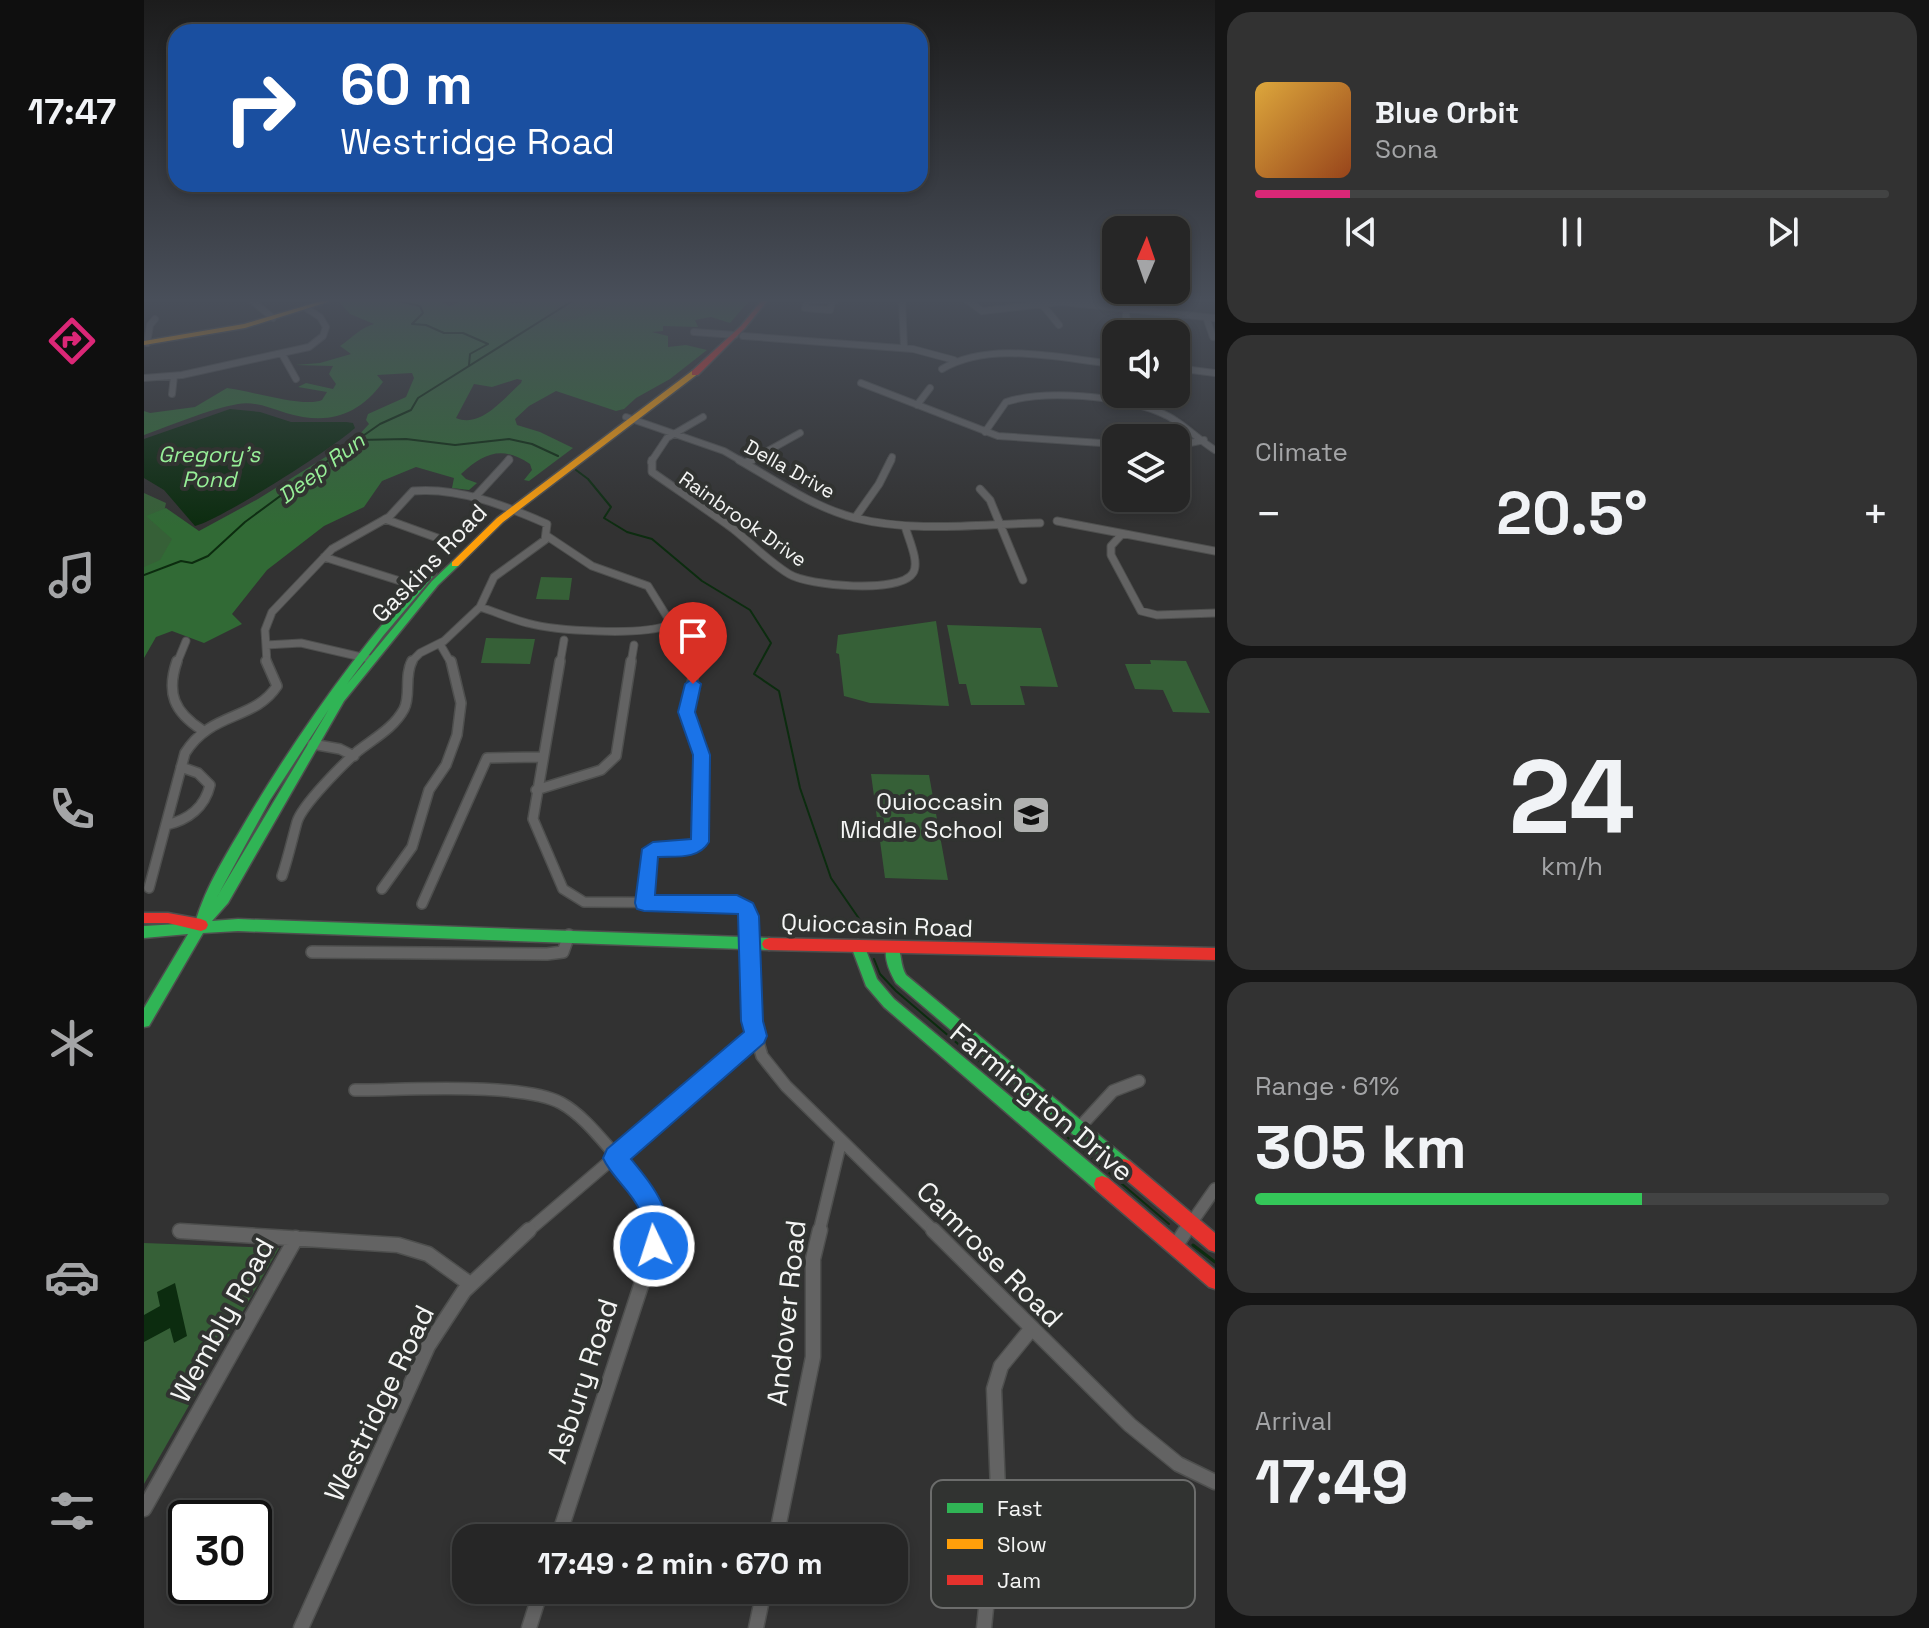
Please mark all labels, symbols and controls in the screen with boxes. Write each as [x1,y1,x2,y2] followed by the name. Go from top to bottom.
[340,49,473,120] text: 60 m
[208,56,312,160] icon: right
[28,89,116,135] text: 17:47
[1375,93,1519,132] text: Blue Orbit
[340,119,615,165] text: Westridge Road
[1375,132,1438,166] text: Sona
[1339,210,1383,254] icon: previous
[1550,210,1594,254] icon: pause
[1761,210,1805,254] icon: next
[1102,216,1190,304] north arrow
[1102,216,1190,512] map controls
[44,313,100,369] icon: directions
[1102,320,1190,408] button: sound
[1102,424,1190,512] button: layers
[272,426,370,510] water label: Deep Run
[740,434,840,504] street label: Della Drive
[1255,435,1348,469] text: Climate
[158,440,261,493] water label: Gregory's Pond
[674,465,812,573] street label: Rainbrook Drive
[1496,475,1648,552] text: 20.5°
[1255,486,1282,542] text: −
[1862,486,1889,542] text: +
[365,497,493,629] street label: Gaskins Road
[44,547,100,603] icon: music
[659,602,727,684] pin
[671,614,715,658] icon: arrive
[1509,731,1635,863] text: 24
[44,781,100,837] icon: phone
[840,786,1003,845] place label: Quioccasin Middle School
[1010,794,1052,836] school or university icon: Quioccasin Middle School
[1541,849,1603,883] text: km/h
[780,906,974,944] street label: Quioccasin Road
[44,1015,100,1071] icon: climate
[943,1015,1141,1189] street label: Farmington Drive
[1255,1069,1399,1103] text: Range · 61%
[1255,1109,1467,1186] text: 305 km
[909,1173,1071,1335] street label: Camrose Road
[612,1204,696,1288] position arrow
[758,1218,814,1408] street label: Andover Road
[162,1231,282,1409] street label: Wembly Road
[44,1249,100,1305] icon: car
[538,1294,626,1468] street label: Asbury Road
[316,1299,442,1507] street label: Westridge Road
[1255,1404,1332,1438] text: Arrival
[1255,1444,1408,1521] text: 17:49
[931,1480,1195,1608] legend
[44,1483,100,1539] icon: filters
[997,1494,1043,1522] text: Fast
[168,1500,272,1604] speed limit sign: 30
[997,1530,1047,1558] text: Slow
[537,1544,823,1583] text: 17:49 · 2 min · 670 m
[997,1566,1041,1594] text: Jam

